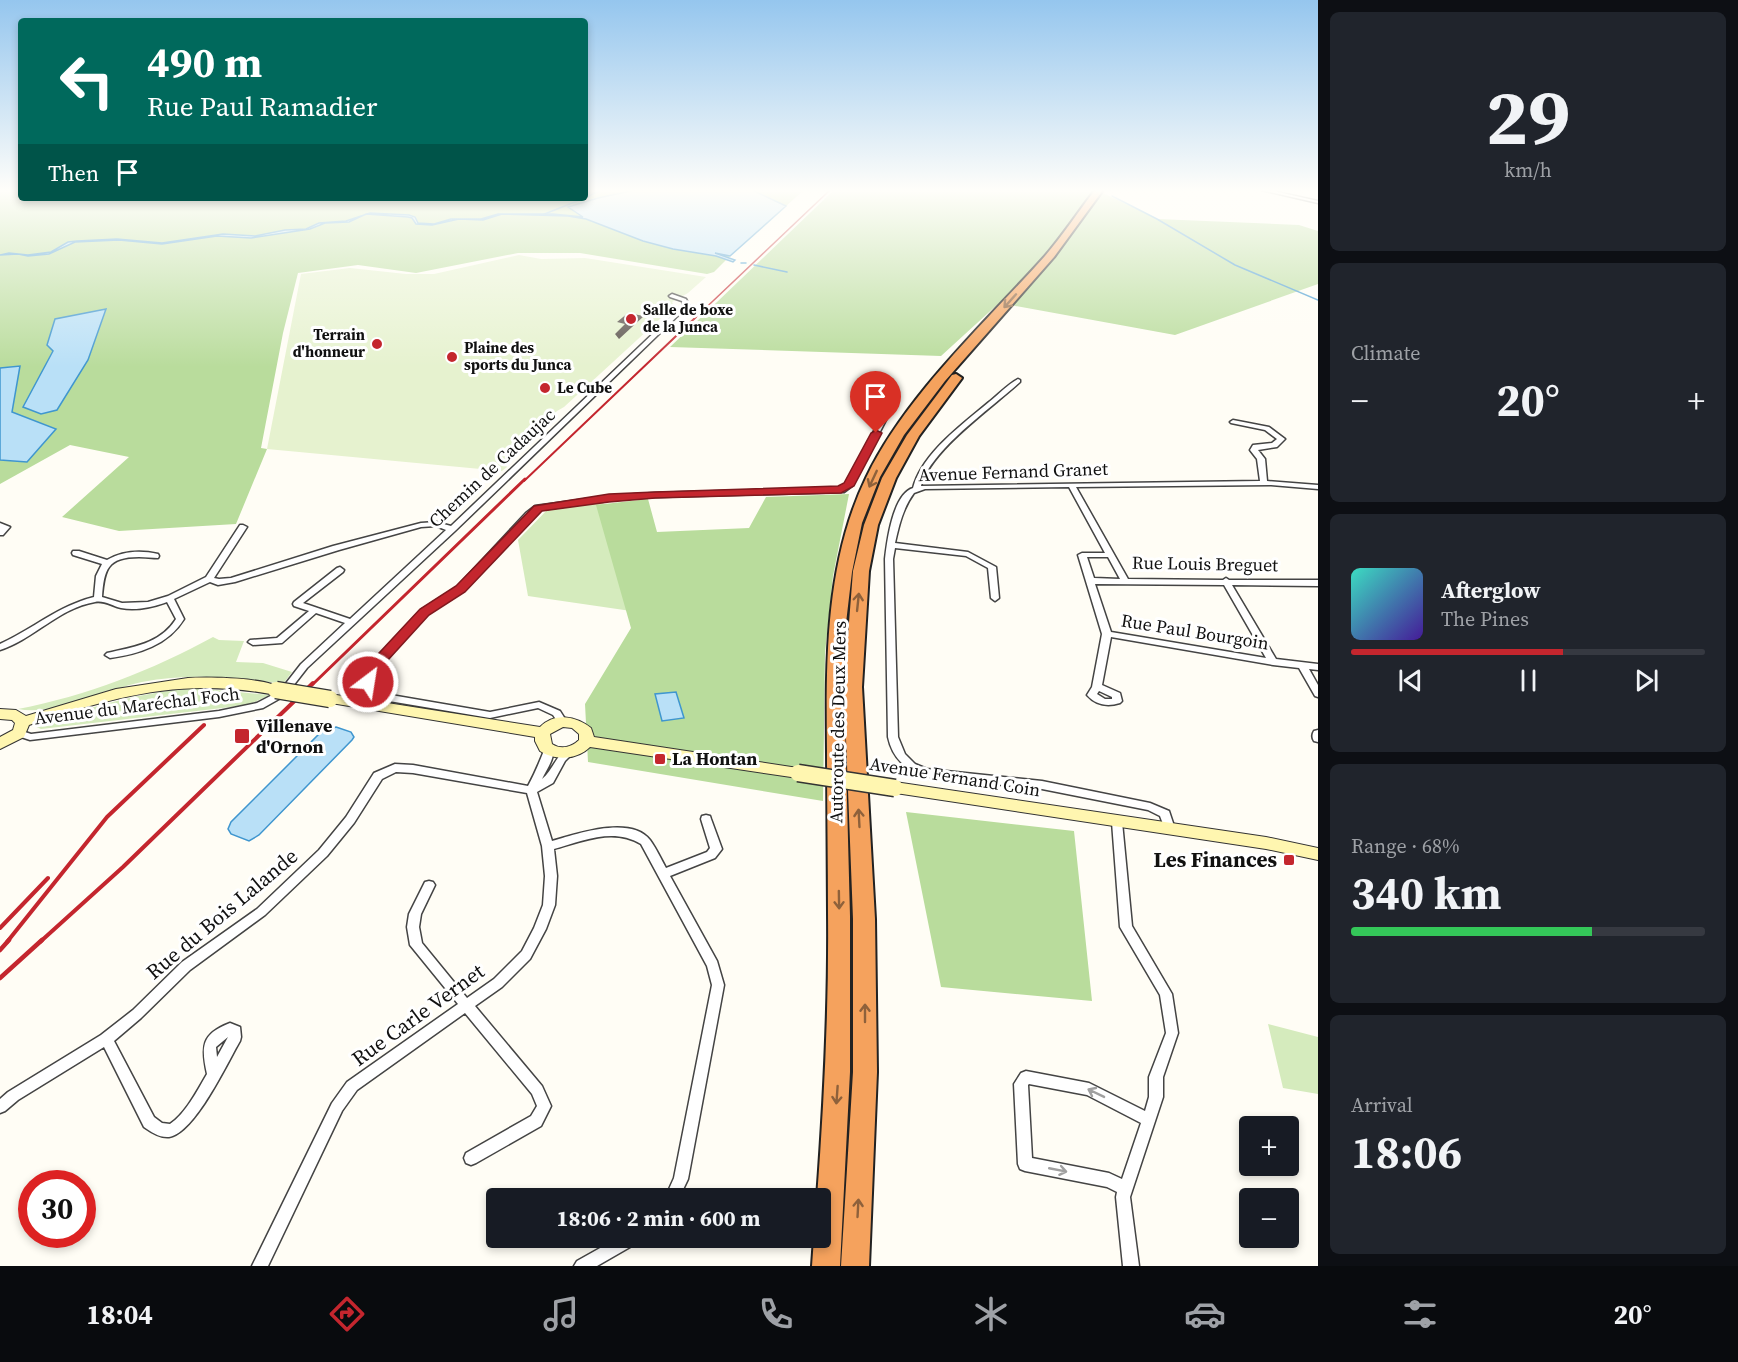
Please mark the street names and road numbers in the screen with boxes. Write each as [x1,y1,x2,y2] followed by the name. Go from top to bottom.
[423,402,561,533] street label: Chemin de Cadaujac
[918,456,1108,487] street label: Avenue Fernand Granet
[1132,550,1278,577] street label: Rue Louis Breguet
[1119,607,1271,656] street label: Rue Paul Bourgoin
[823,620,852,823] street label: Autoroute des Deux Mers
[33,680,241,731] street label: Avenue du Maréchal Foch
[868,751,1042,802] street label: Avenue Fernand Coin
[140,841,304,986] street label: Rue du Bois Lalande
[346,957,490,1073] street label: Rue Carle Vernet

